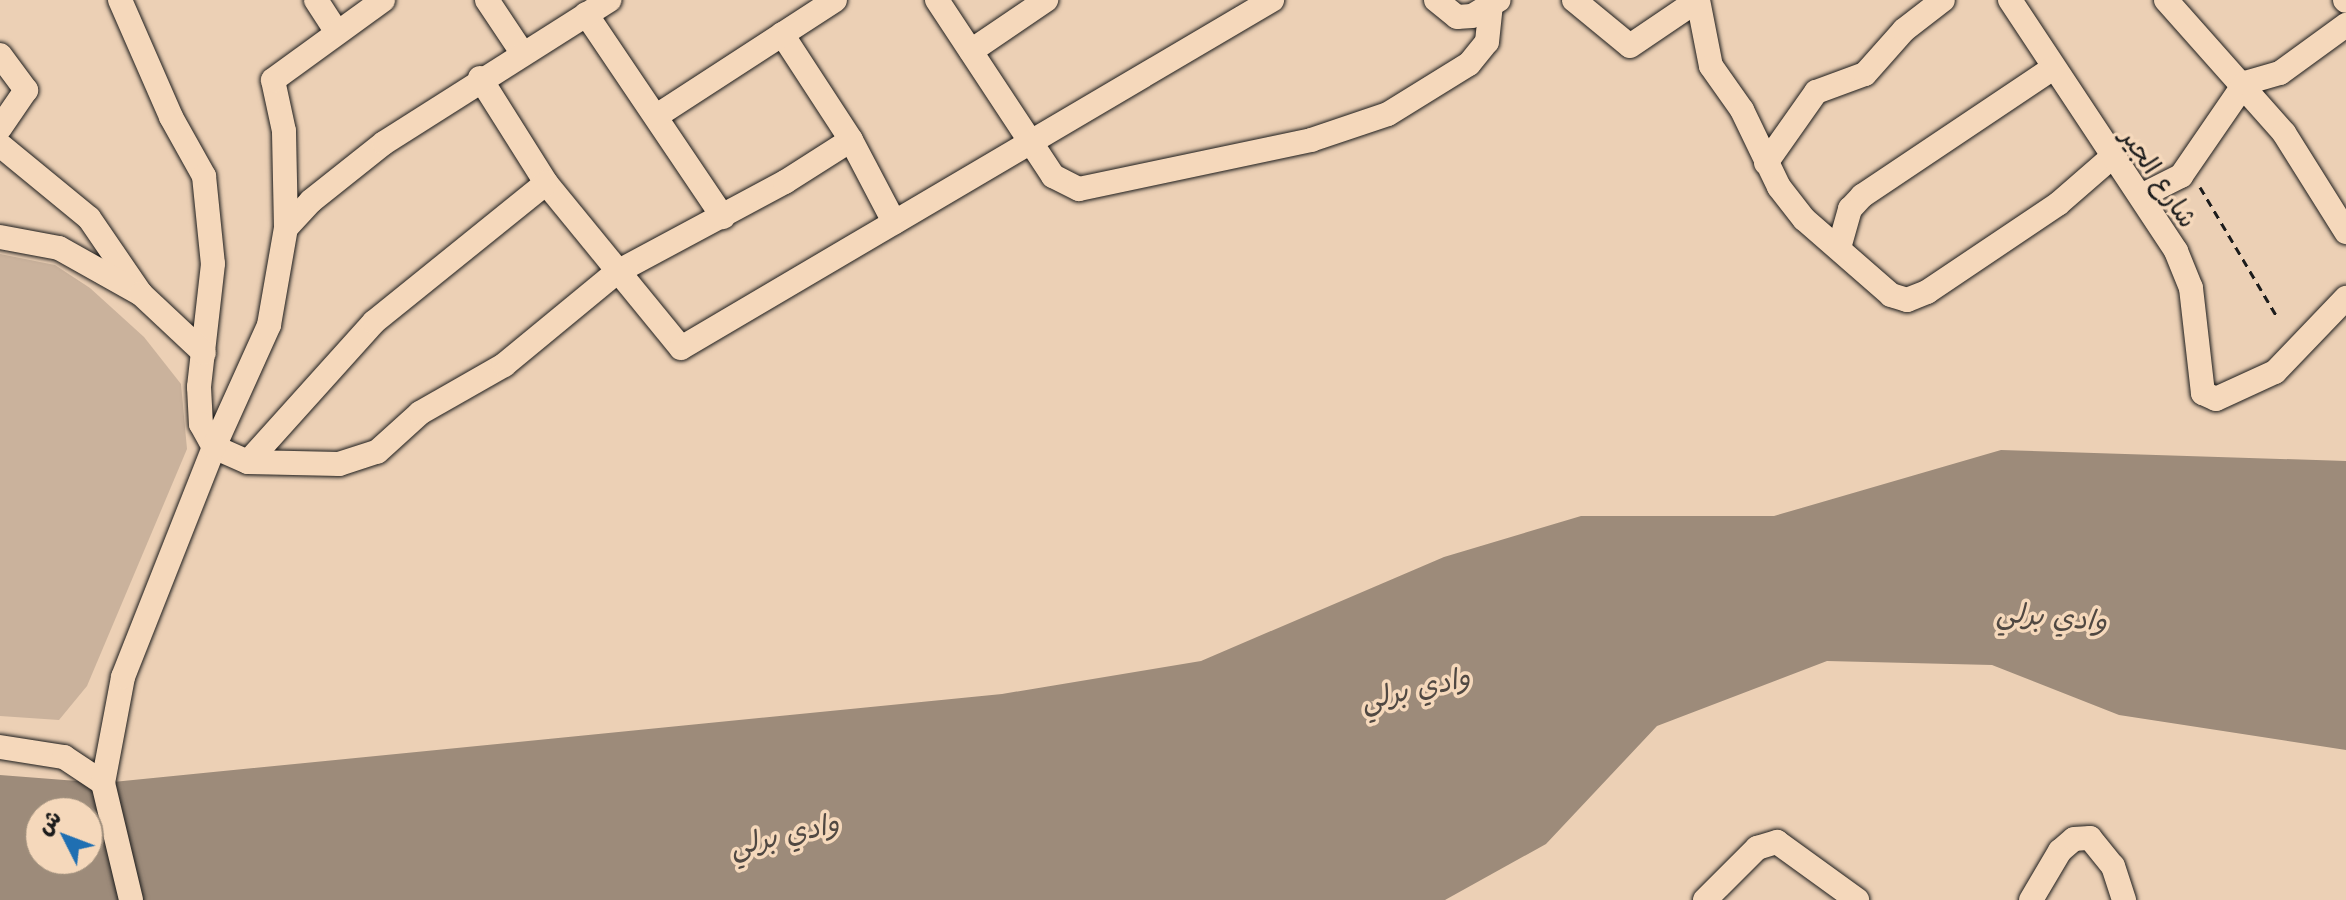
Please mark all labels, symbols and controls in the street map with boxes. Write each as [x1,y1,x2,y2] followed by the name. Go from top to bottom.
[2115,121,2205,233] street label: شارع الجير
[1995,593,2109,637] water label: وادي برلي
[1357,658,1473,716] water label: وادي برلي
[24,796,104,876] north arrow
[27,801,68,841] text: ش
[726,804,842,862] water label: وادي برلي

